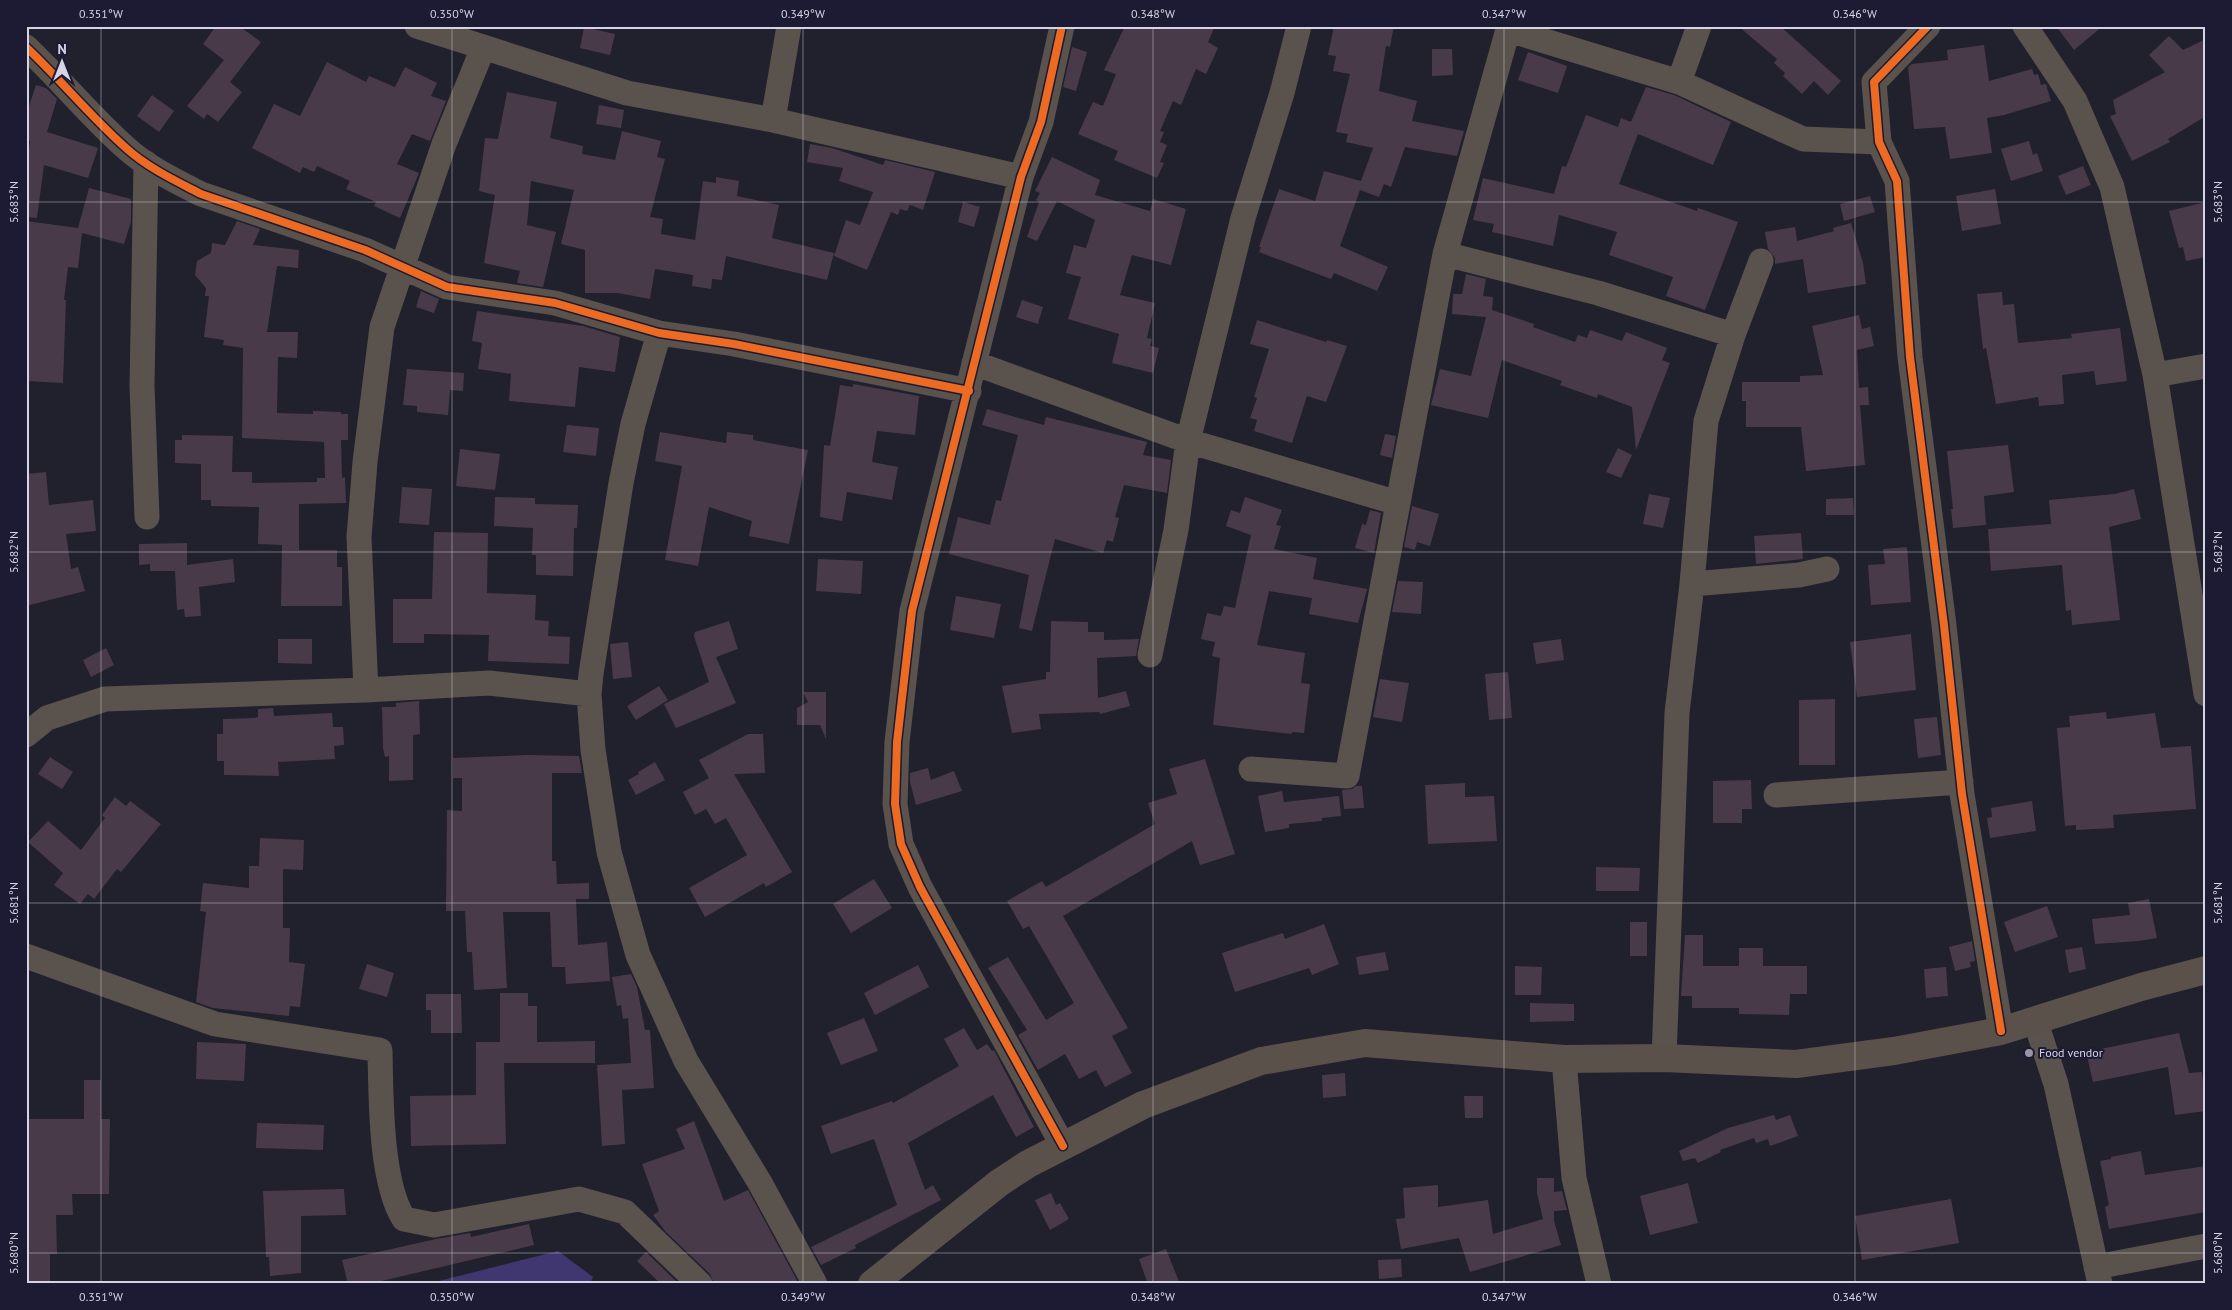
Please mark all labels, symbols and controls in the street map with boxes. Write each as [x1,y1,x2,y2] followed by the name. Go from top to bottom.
[79,6,123,21] text: 0.351°W
[430,6,474,21] text: 0.350°W
[781,6,825,21] text: 0.349°W
[1131,6,1175,21] text: 0.348°W
[1482,6,1526,21] text: 0.347°W
[1833,6,1877,21] text: 0.346°W
[38,38,88,88] north arrow
[57,40,67,58] text: N
[6,181,21,223] text: 5.683°N
[2210,181,2225,223] text: 5.683°N
[6,531,21,573] text: 5.682°N
[2210,531,2225,573] text: 5.682°N
[6,882,21,924] text: 5.681°N
[2210,882,2225,924] text: 5.681°N
[2039,1045,2103,1060] place label: Food vendor
[2023,1047,2035,1059] marker: Food vendor
[6,1232,21,1274] text: 5.680°N
[2210,1232,2225,1274] text: 5.680°N
[79,1289,123,1304] text: 0.351°W
[430,1289,474,1304] text: 0.350°W
[781,1289,825,1304] text: 0.349°W
[1131,1289,1175,1304] text: 0.348°W
[1482,1289,1526,1304] text: 0.347°W
[1833,1289,1877,1304] text: 0.346°W

